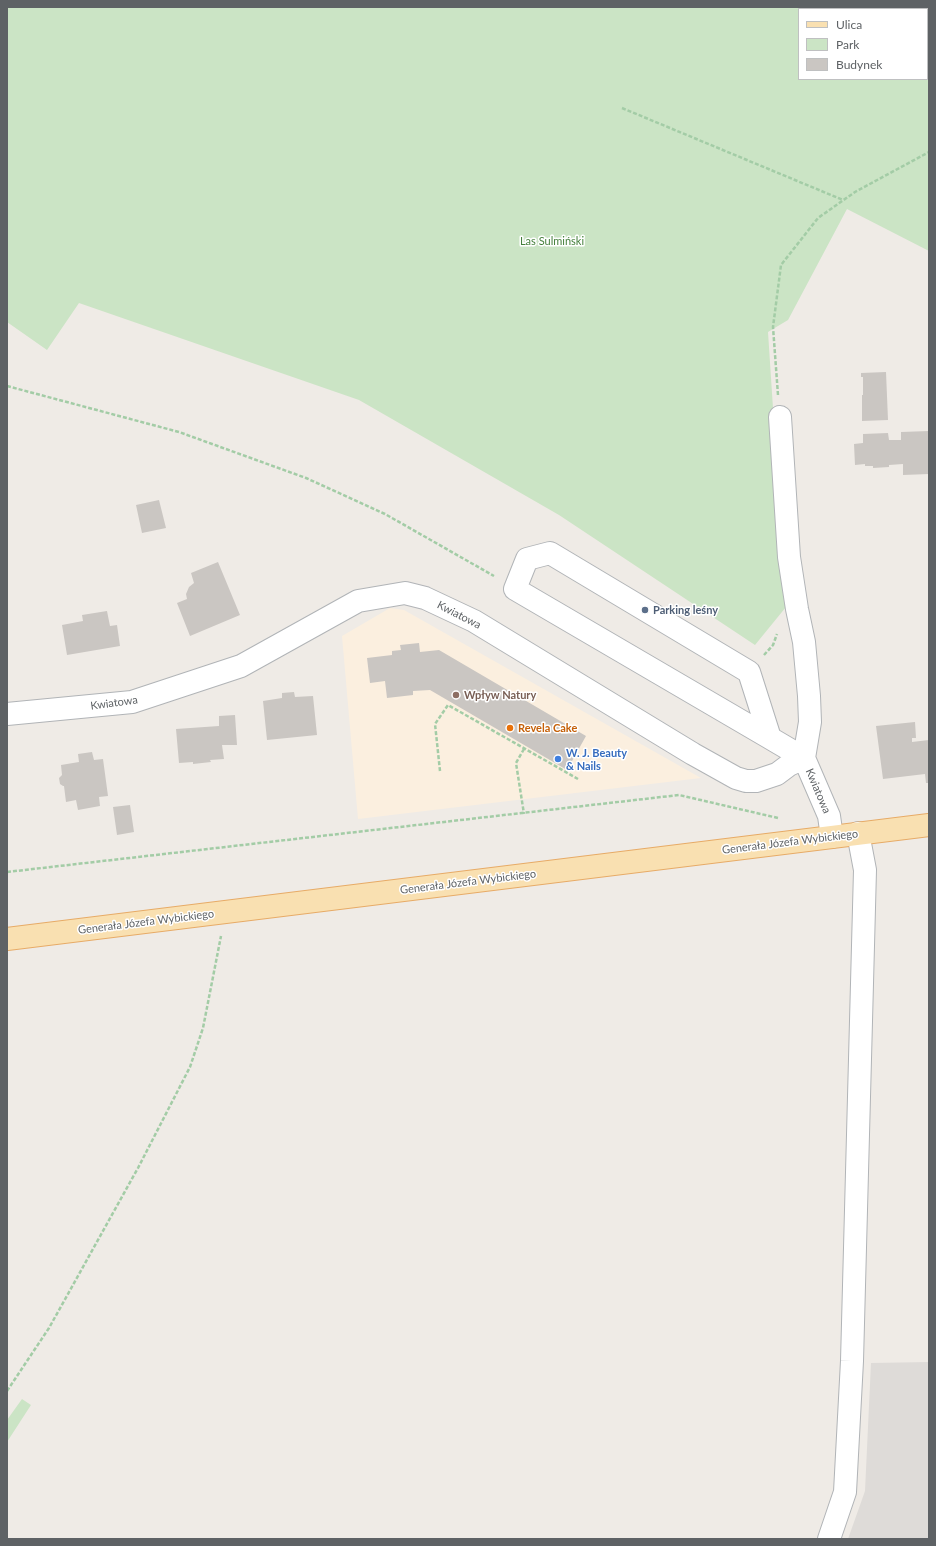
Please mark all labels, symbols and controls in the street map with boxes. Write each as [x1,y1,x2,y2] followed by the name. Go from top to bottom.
[798,8,928,80] legend
[836,17,862,32] text: Ulica
[836,37,859,52] text: Park
[836,57,882,72] text: Budynek
[520,234,584,248] park label: Las Sulmiński
[435,598,483,632] street label: Kwiatowa
[653,603,718,617] place label: Parking leśny
[640,605,650,615] marker: Parking leśny
[464,688,536,702] place label: Wpływ Natury
[451,690,461,700] marker: Wpływ Natury
[89,693,139,713] street label: Kwiatowa
[518,721,577,735] place label: Revela Cake
[505,723,515,733] marker: Revela Cake
[566,746,627,772] place label: W. J. Beauty & Nails
[553,754,563,764] marker: W. J. Beauty & Nails
[803,766,833,816] street label: Kwiatowa
[721,827,859,857] street label: Generała Józefa Wybickiego
[399,867,537,897] street label: Generała Józefa Wybickiego
[77,907,215,937] street label: Generała Józefa Wybickiego

